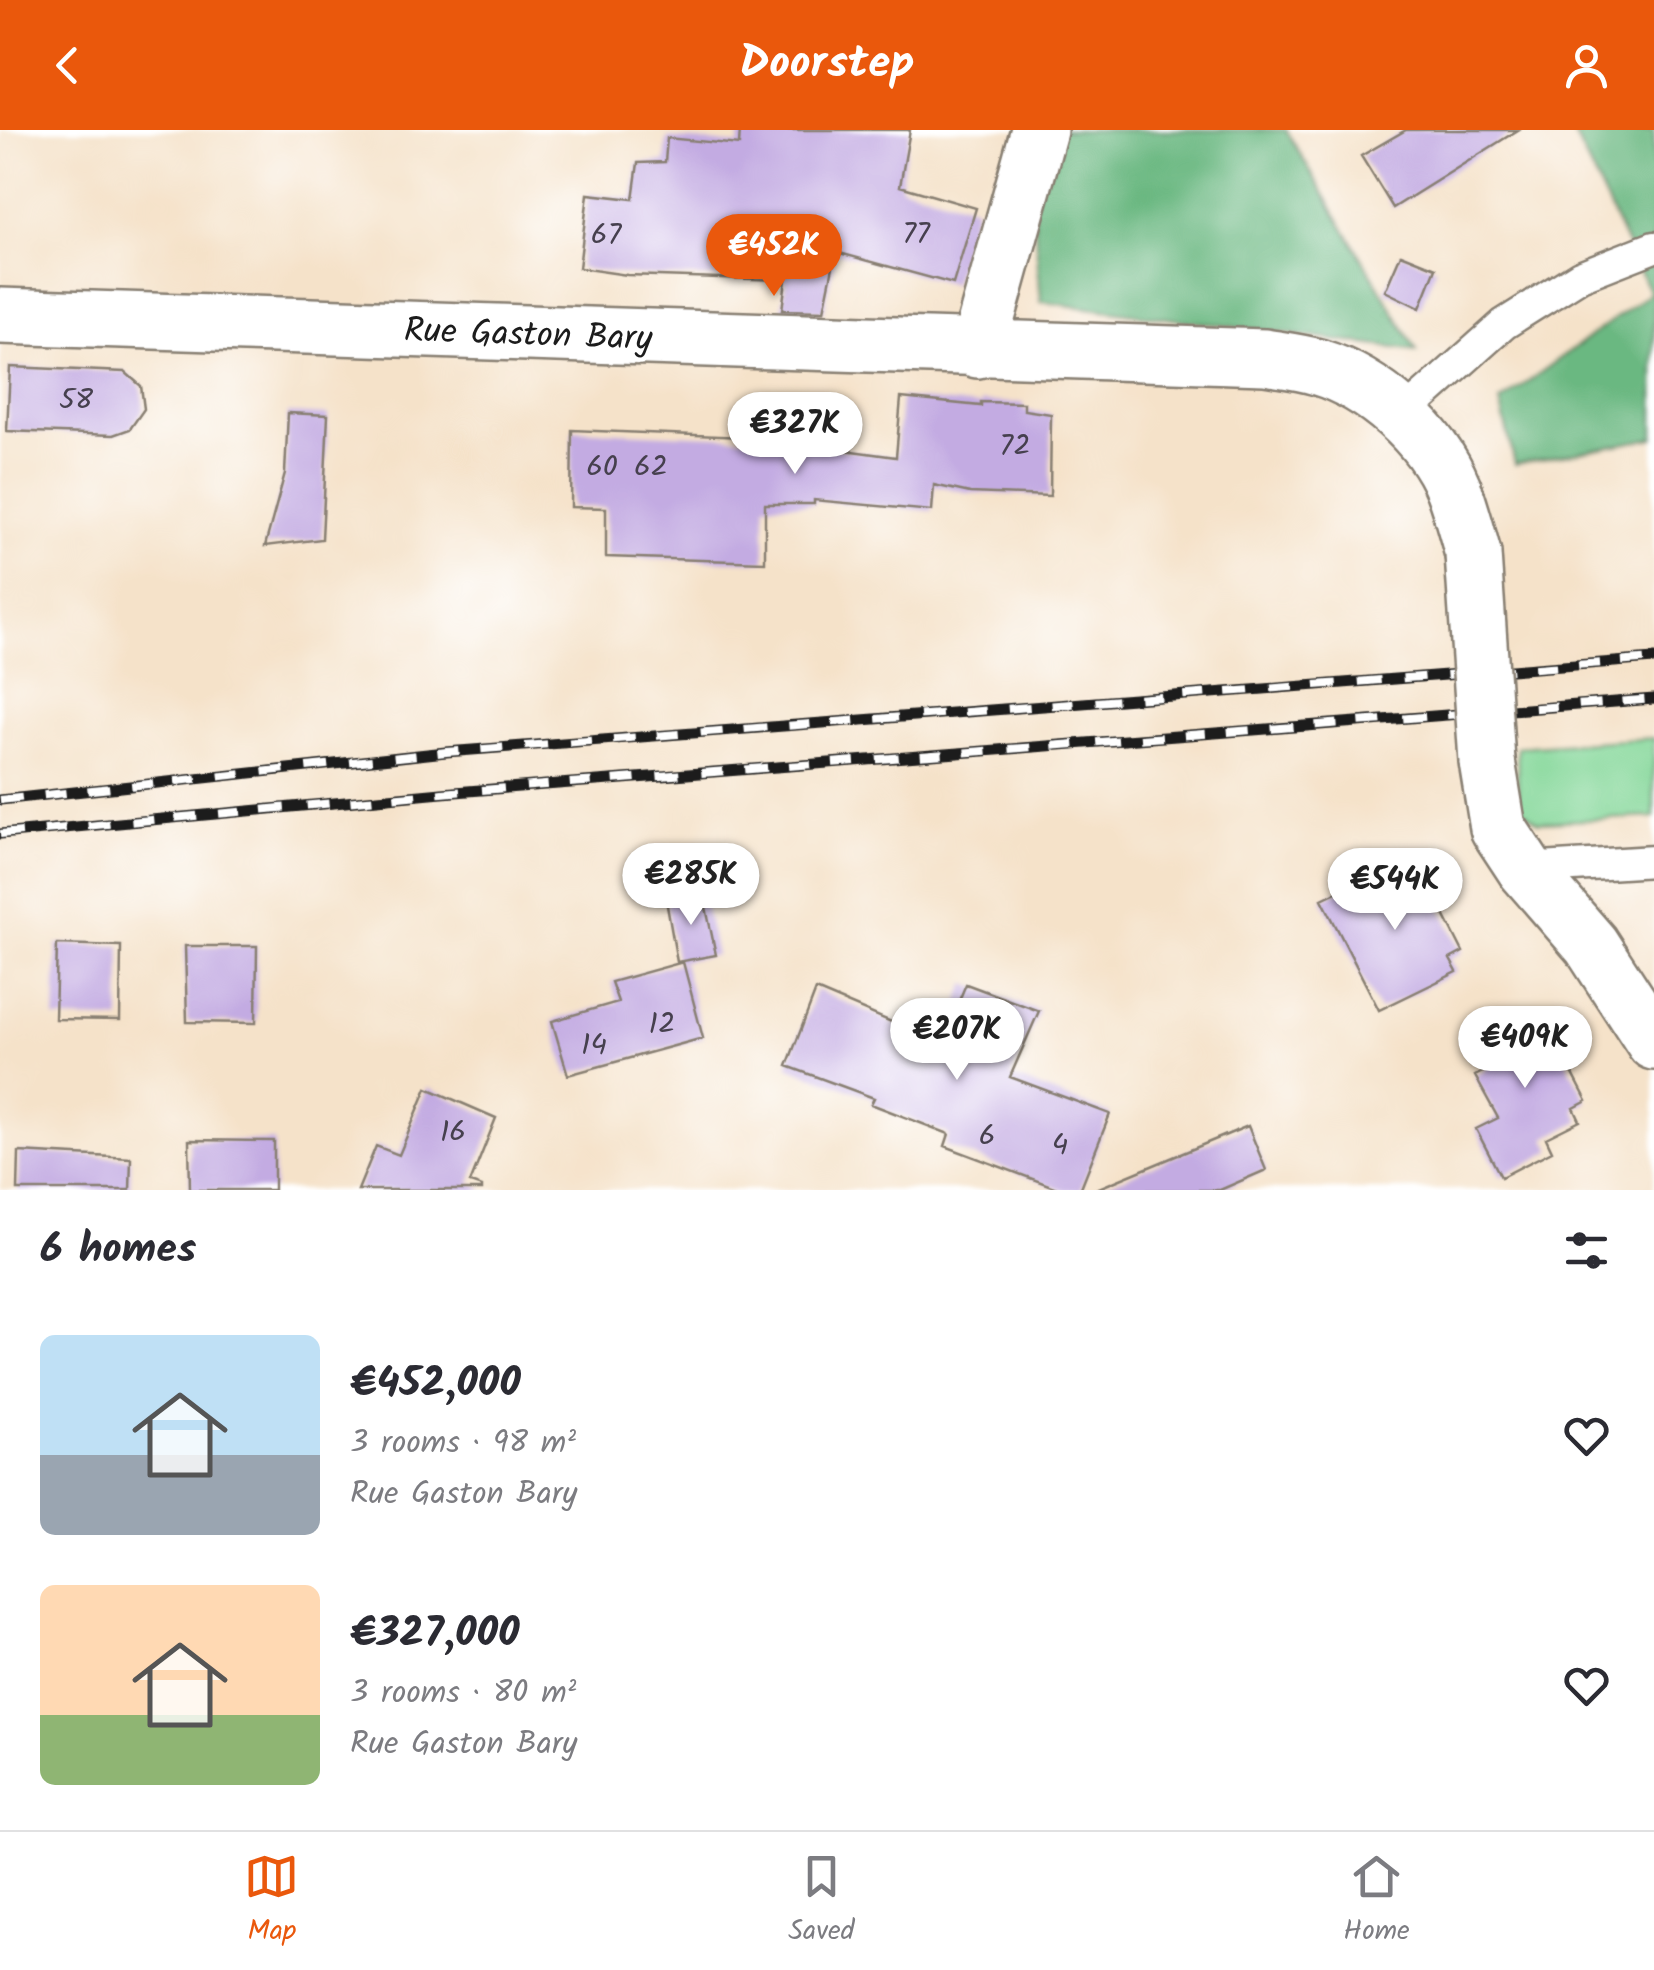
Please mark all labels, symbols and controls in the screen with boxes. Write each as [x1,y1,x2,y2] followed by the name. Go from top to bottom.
[740,29,914,101] text: Doorstep
[40,38,95,93] icon: back
[1559,38,1614,93] icon: person
[902,211,931,259] house number: 77
[591,212,622,260] house number: 67
[704,214,844,299] pin: €452K
[728,221,820,272] text: €452K
[403,304,654,368] street label: Rue Gaston Bary
[59,377,94,425] house number: 58
[725,392,865,477] pin: €327K
[750,399,840,450] text: €327K
[999,423,1031,471] house number: 72
[586,444,618,492] house number: 60
[634,444,668,492] house number: 62
[621,843,761,928] pin: €285K
[1325,848,1465,933] pin: €544K
[644,850,738,901] text: €285K
[1350,855,1440,906] text: €544K
[887,998,1027,1083] pin: €207K
[649,1001,675,1049] house number: 12
[912,1005,1002,1056] text: €207K
[1455,1006,1595,1091] pin: €409K
[1480,1013,1570,1064] text: €409K
[581,1022,607,1070] house number: 14
[440,1109,466,1157] house number: 16
[979,1113,995,1161] house number: 6
[1052,1122,1068,1170] house number: 4
[40,1217,196,1284] text: 6 homes
[1559,1223,1614,1278] icon: filters
[350,1351,521,1418] text: €452,000
[120,1375,240,1495] icon: home
[1559,1408,1614,1463] icon: heart
[350,1418,576,1469] text: 3 rooms · 98 m²
[350,1469,577,1520] text: Rue Gaston Bary
[350,1601,520,1668] text: €327,000
[120,1625,240,1745] icon: home
[1559,1658,1614,1713] icon: heart
[350,1668,576,1719] text: 3 rooms · 80 m²
[350,1719,577,1770] text: Rue Gaston Bary
[244,1849,299,1954] tab: Map
[788,1849,855,1954] tab: Saved
[1343,1849,1410,1954] tab: Home

